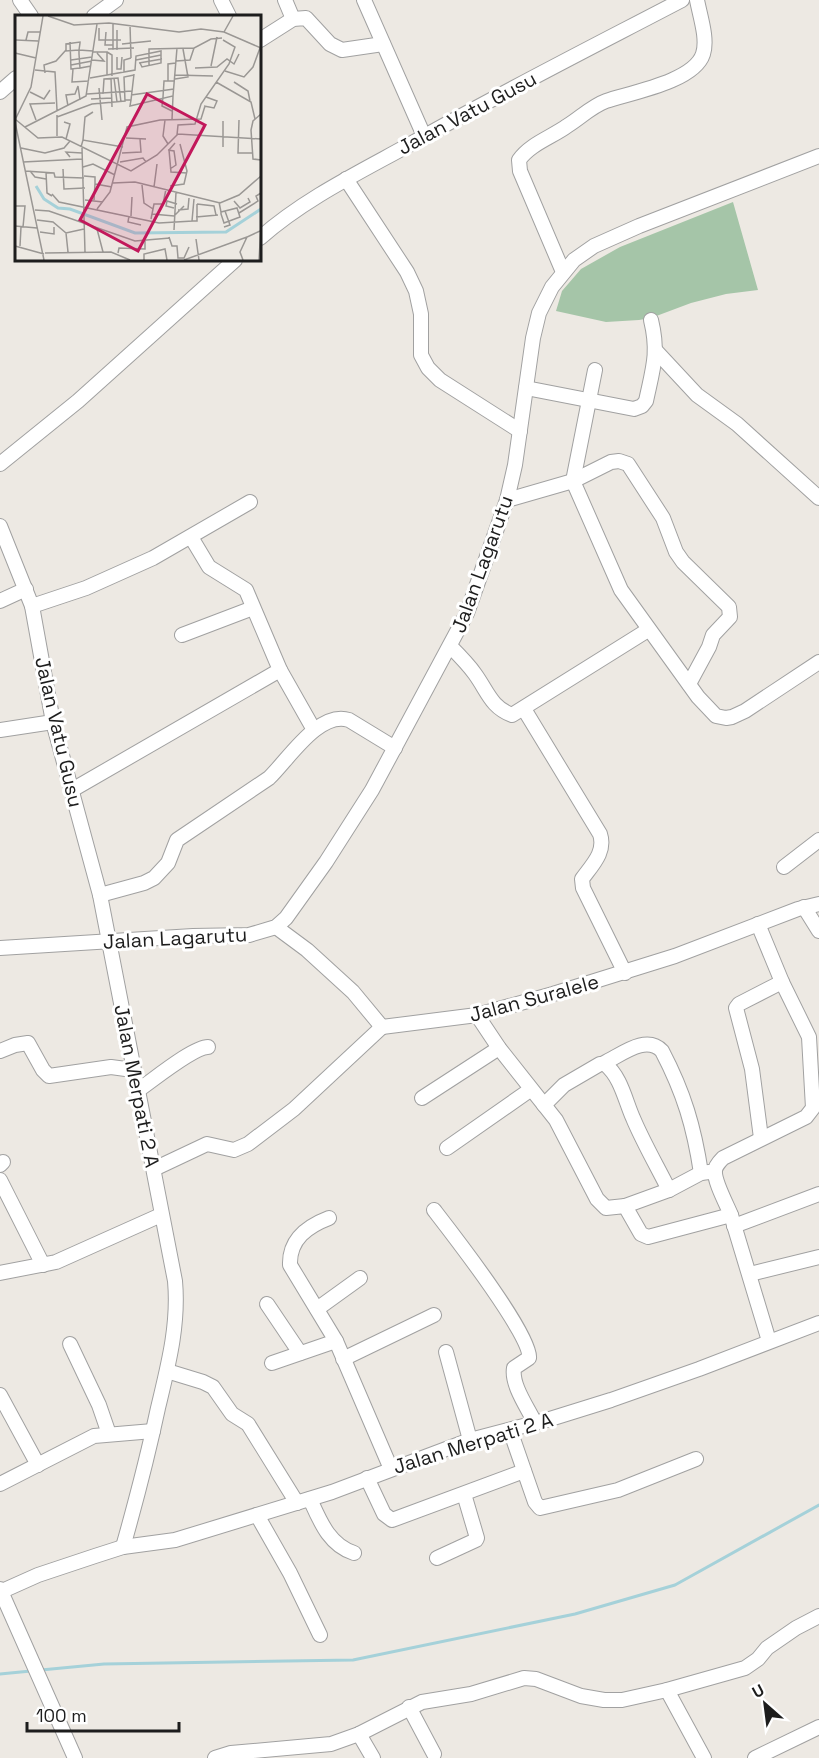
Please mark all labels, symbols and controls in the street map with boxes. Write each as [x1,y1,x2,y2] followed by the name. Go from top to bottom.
[15,15,261,261] inset map
[393,65,541,161] street label: Jalan Vatu Gusu
[445,492,519,636] street label: Jalan Lagarutu
[29,654,89,810] street label: Jalan Vatu Gusu
[102,921,248,955] street label: Jalan Lagarutu
[466,968,602,1028] street label: Jalan Suralele
[108,1002,166,1170] street label: Jalan Merpati 2 A
[390,1406,556,1480] street label: Jalan Merpati 2 A
[735,1674,795,1734] north arrow
[749,1679,768,1703] text: U
[27,1695,178,1733] scale bar
[36,1704,87,1727] text: 100 m

